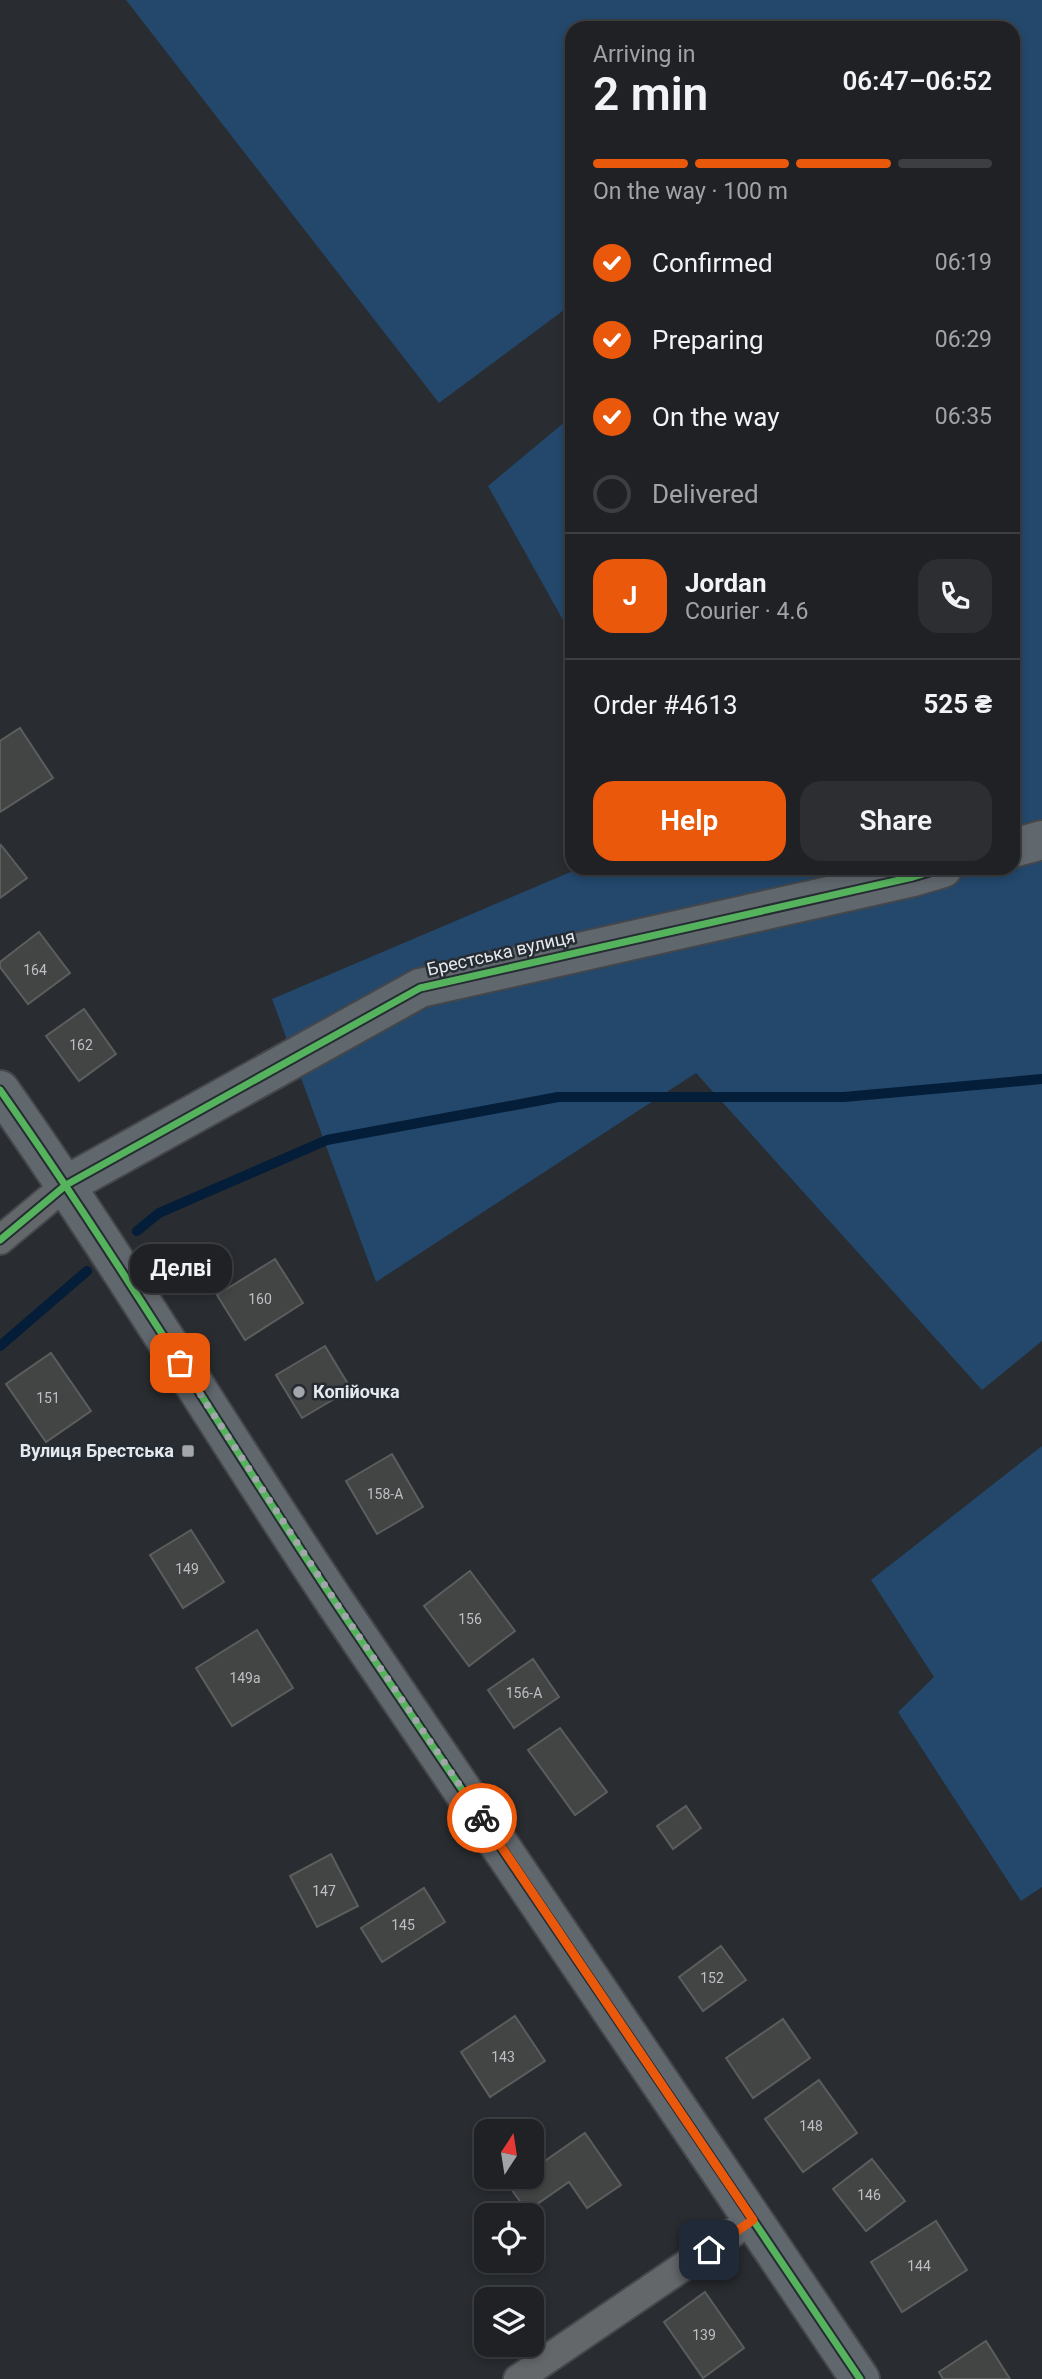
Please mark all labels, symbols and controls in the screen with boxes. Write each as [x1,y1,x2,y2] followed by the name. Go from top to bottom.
[593,41,696,68] text: Arriving in
[842,66,992,96] text: 06:47–06:52
[593,67,708,121] text: 2 min
[593,178,788,205] text: On the way · 100 m
[593,244,631,282] icon: check
[652,248,773,278] text: Confirmed
[935,249,992,276] text: 06:19
[593,321,631,359] icon: check
[652,325,764,355] text: Preparing
[935,326,992,353] text: 06:29
[593,398,631,436] icon: check
[652,402,780,432] text: On the way
[935,403,992,430] text: 06:35
[652,479,759,509] text: Delivered
[918,559,992,633] button: phone
[685,568,767,598] text: Jordan
[623,581,637,611] text: J
[685,598,808,625] text: Courier · 4.6
[923,689,992,719] text: 525 ₴
[593,690,738,720] text: Order #4613
[593,781,786,861] button: Help
[800,781,992,861] button: Share
[425,925,577,980] street label: Брестська вулиця
[23,962,47,978] house number: 164
[69,1037,93,1053] house number: 162
[129,1244,231,1293] callout: Делві
[150,1255,212,1282] text: Делві
[248,1291,272,1307] house number: 160
[150,1333,210,1393] pin
[161,1344,199,1382] icon: bag
[313,1381,400,1402] place label: Копійочка
[291,1384,307,1400] marker: Копійочка
[36,1390,60,1406] house number: 151
[20,1440,174,1461] place label: Вулиця Брестська
[180,1443,196,1459] marker: Вулиця Брестська
[367,1486,403,1502] house number: 158-А
[175,1561,199,1577] house number: 149
[458,1611,482,1627] house number: 156
[229,1670,261,1686] house number: 149а
[506,1685,542,1701] house number: 156-А
[447,1783,517,1853] courier
[463,1799,501,1837] icon: bike
[312,1883,336,1899] house number: 147
[391,1917,415,1933] house number: 145
[700,1970,724,1986] house number: 152
[491,2049,515,2065] house number: 143
[799,2118,823,2134] house number: 148
[474,2119,544,2189] north arrow
[474,2119,544,2357] map controls
[857,2187,881,2203] house number: 146
[474,2203,544,2273] button: locate
[679,2220,739,2280] pin
[690,2231,728,2269] icon: home
[907,2258,931,2274] house number: 144
[474,2287,544,2357] button: layers
[692,2327,716,2343] house number: 139

